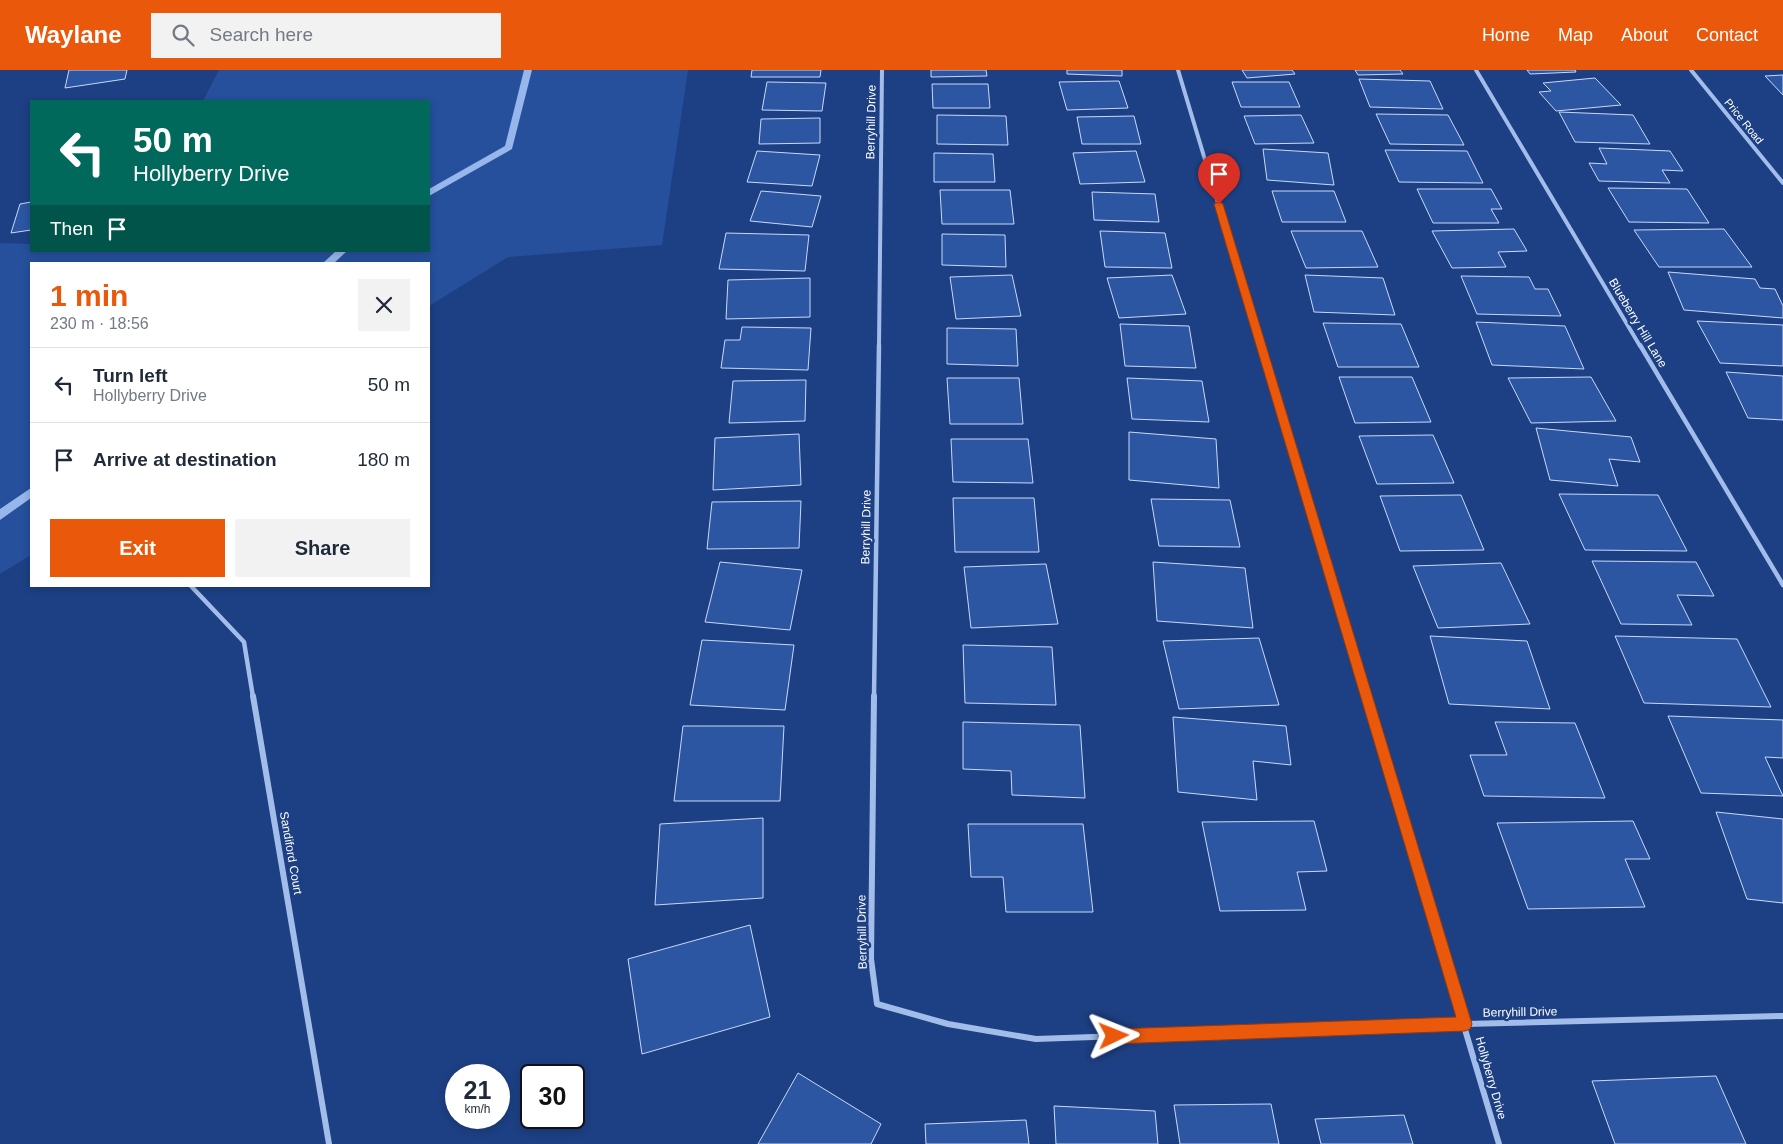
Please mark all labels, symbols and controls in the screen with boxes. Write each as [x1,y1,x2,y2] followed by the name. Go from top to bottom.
[151,13,501,58] search box
[25,21,121,48] text: Waylane
[169,21,197,49] icon: search
[209,24,313,45] text: Search here
[1482,25,1530,45] text: Home
[1558,25,1593,45] text: Map
[1621,25,1668,45] text: About
[1696,25,1758,45] text: Contact
[863,84,879,159] street label: Berryhill Drive
[1722,96,1766,146] street label: Price Road
[50,120,115,185] icon: left
[133,120,213,159] text: 50 m
[1198,153,1240,204] pin
[1205,160,1233,188] icon: arrive
[133,161,289,186] text: Hollyberry Drive
[103,215,131,243] icon: arrive
[50,218,93,239] text: Then
[1606,276,1670,370] street label: Blueberry Hill Lane
[50,279,128,312] text: 1 min
[358,279,410,331] button: close
[50,315,149,332] text: 230 m · 18:56
[93,365,168,386] text: Turn left
[50,371,78,399] icon: left
[368,374,410,395] text: 50 m
[93,387,207,404] text: Hollyberry Drive
[50,446,78,474] icon: arrive
[93,449,277,470] text: Arrive at destination
[357,449,410,470] text: 180 m
[858,489,874,564] street label: Berryhill Drive
[50,519,225,577] button: Exit
[235,519,410,577] button: Share
[277,810,305,896] street label: Sandiford Court
[854,894,870,969] street label: Berryhill Drive
[1483,1004,1558,1020] street label: Berryhill Drive
[1087,1009,1139,1061] position arrow
[1473,1035,1510,1121] street label: Hollyberry Drive
[520,1064,585,1129] speed limit sign: 30
[464,1076,491,1104] text: 21
[464,1102,491,1116] text: km/h

